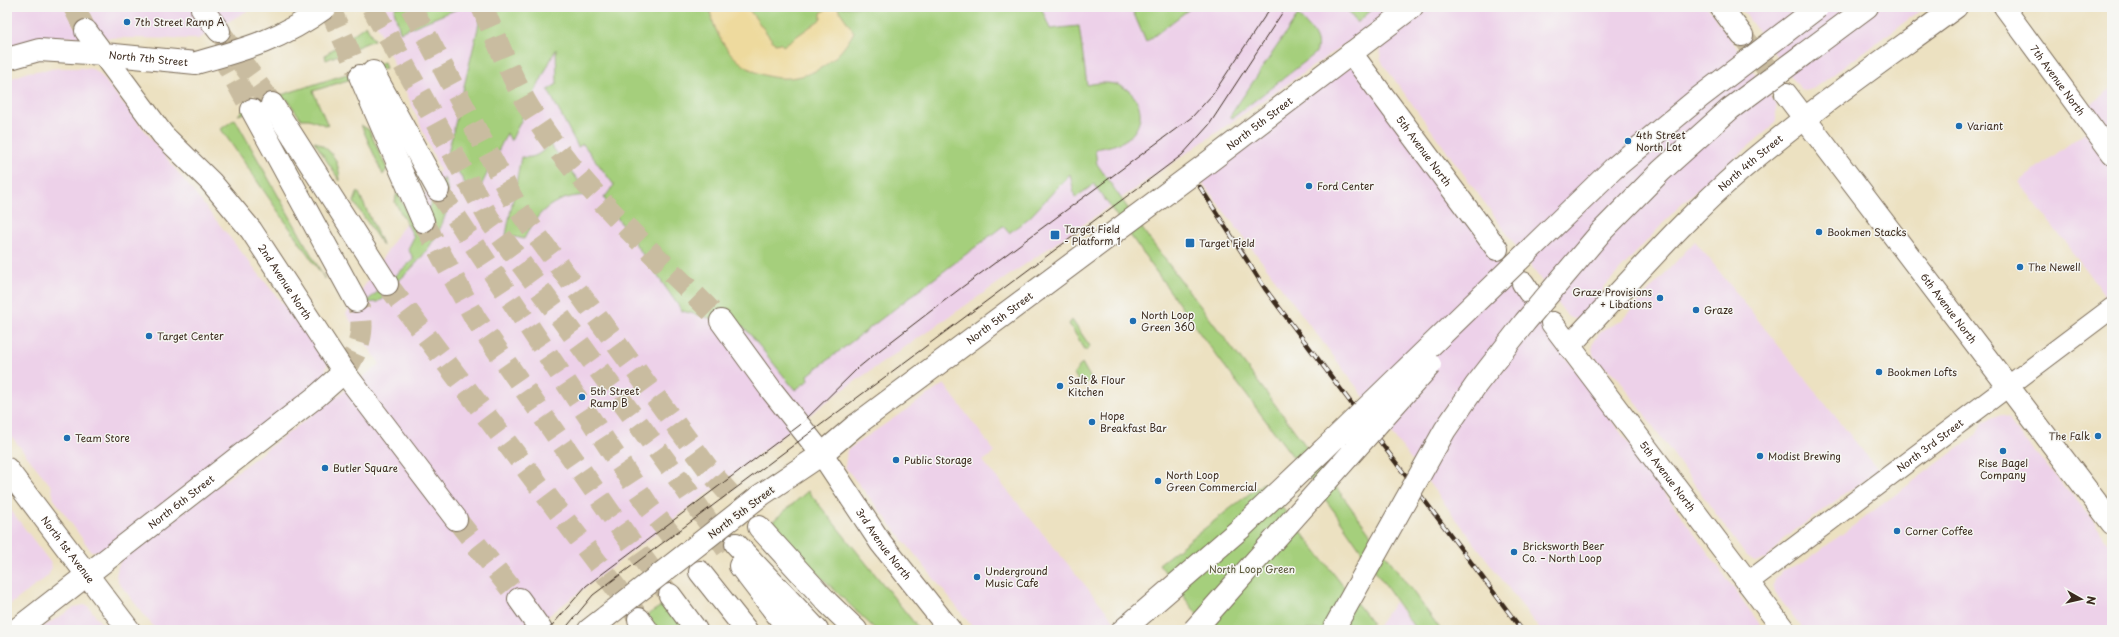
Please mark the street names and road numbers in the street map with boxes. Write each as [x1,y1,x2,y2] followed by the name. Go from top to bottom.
[2027,42,2089,118] street label: 7th Avenue North
[108,47,189,69] street label: North 7th Street
[1223,93,1295,153] street label: North 5th Street
[1393,112,1456,189] street label: 5th Avenue North
[1714,131,1786,194] street label: North 4th Street
[255,241,316,322] street label: 2nd Avenue North
[1918,270,1981,346] street label: 6th Avenue North
[963,288,1036,347] street label: North 5th Street
[1893,415,1966,475] street label: North 3rd Street
[1637,438,1700,514] street label: 5th Avenue North
[144,471,217,532] street label: North 6th Street
[704,482,777,542] street label: North 5th Street
[853,505,915,583] street label: 3rd Avenue North
[38,513,99,586] street label: North 1st Avenue

